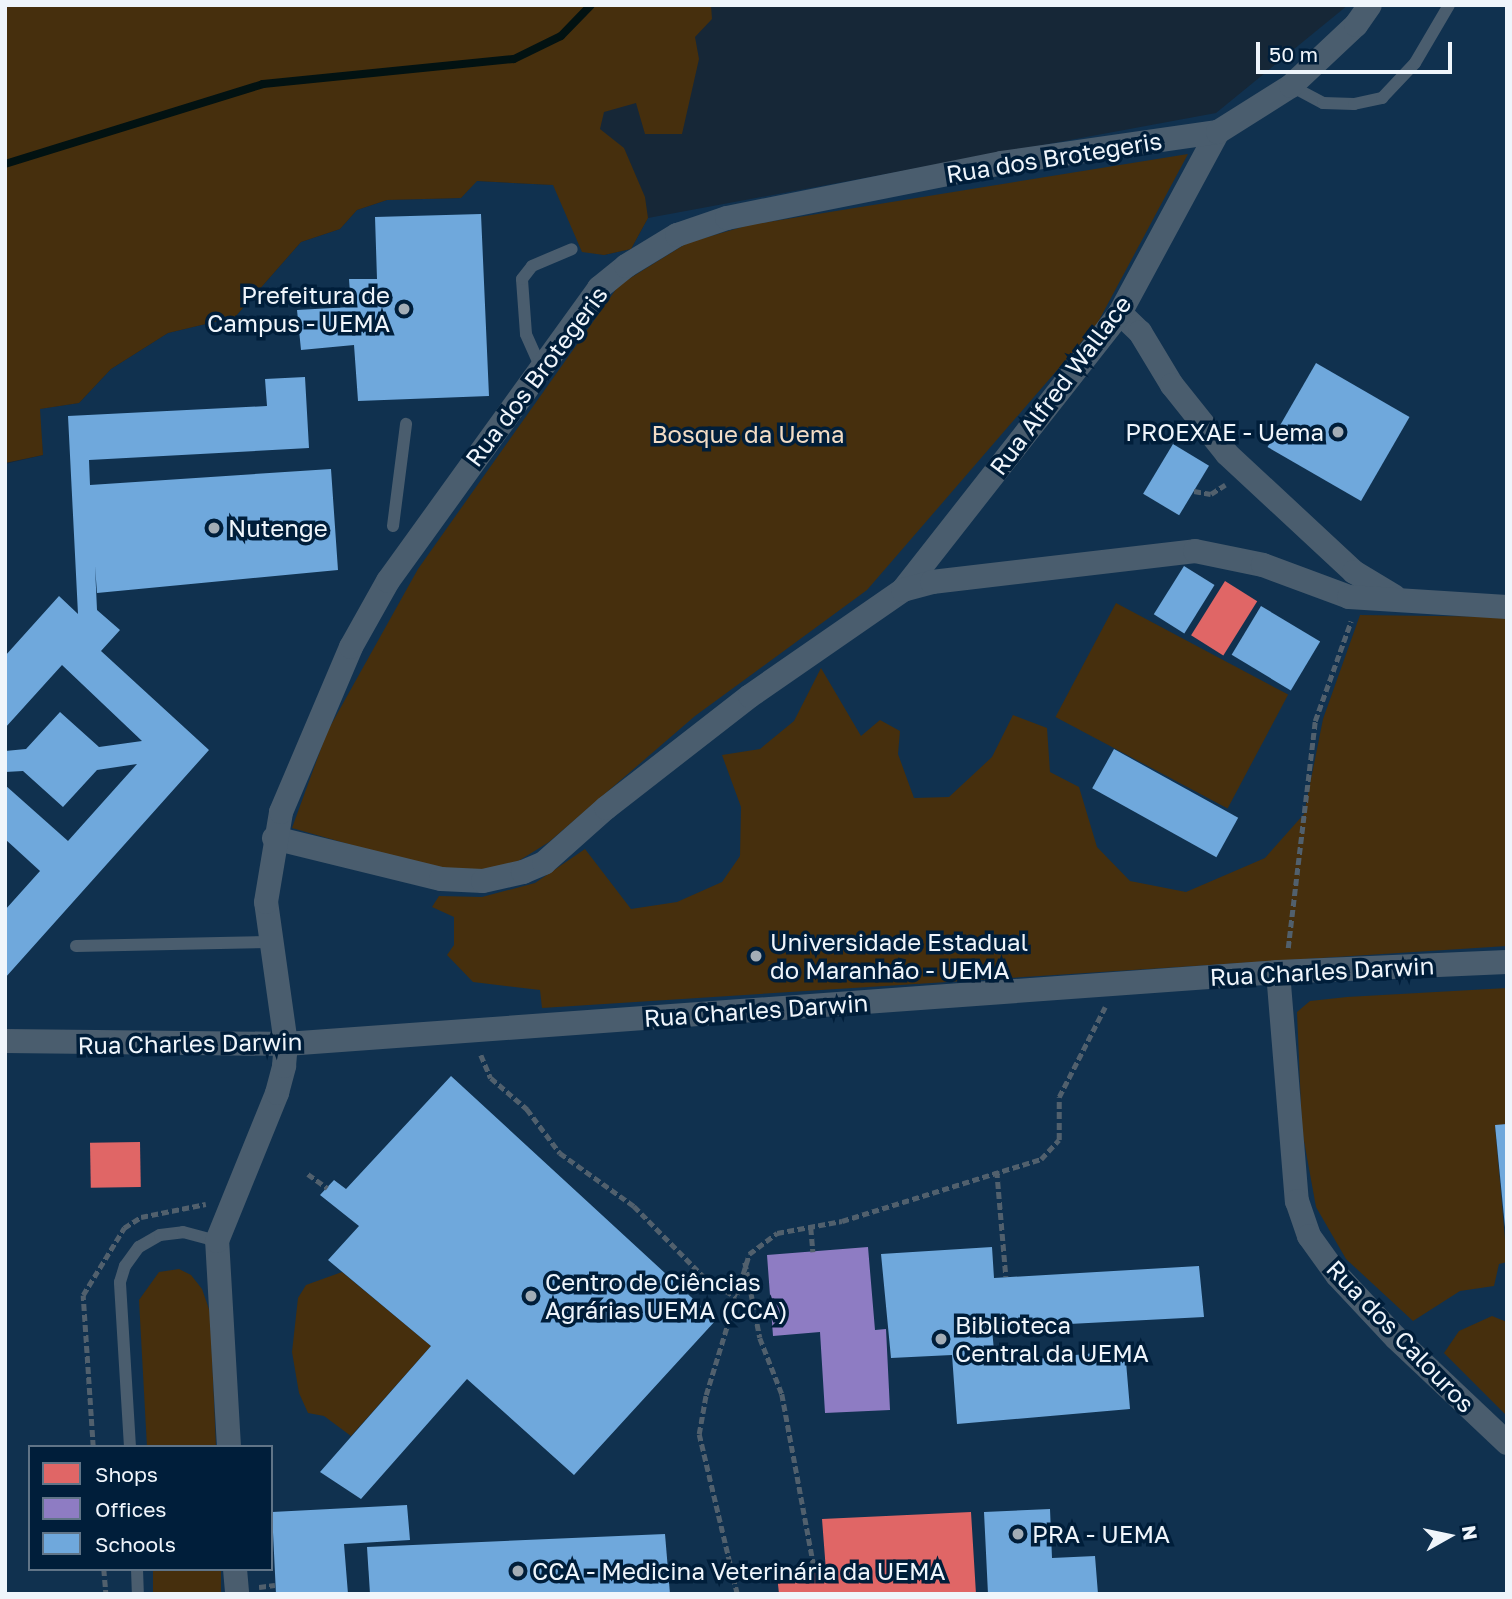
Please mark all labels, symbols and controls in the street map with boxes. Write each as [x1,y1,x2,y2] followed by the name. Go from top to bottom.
[1260,28,1456,72] scale bar
[1269,41,1318,67] text: 50 m
[944,126,1164,188] street label: Rua dos Brotegeris
[459,280,613,472] street label: Rua dos Brotegeris
[207,281,390,337] place label: Prefeitura de Campus - UEMA
[983,290,1137,480] street label: Rua Alfred Wallace
[396,301,412,317] marker: Prefeitura de Campus - UEMA
[1125,418,1324,446] place label: PROEXAE - Uema
[652,420,844,448] park label: Bosque da Uema
[1330,424,1346,440] marker: PROEXAE - Uema
[228,514,328,542] place label: Nutenge
[206,520,222,536] marker: Nutenge
[770,928,1028,984] place label: Universidade Estadual do Maranhão - UEMA
[748,948,764,964] marker: Universidade Estadual do Maranhão - UEMA
[1209,951,1435,991] street label: Rua Charles Darwin
[643,988,869,1032] street label: Rua Charles Darwin
[77,1027,303,1059] street label: Rua Charles Darwin
[1321,1254,1481,1418] street label: Rua dos Calouros
[545,1268,788,1324] place label: Centro de Ciências Agrárias UEMA (CCA)
[523,1288,539,1304] marker: Centro de Ciências Agrárias UEMA (CCA)
[955,1311,1149,1367] place label: Biblioteca Central da UEMA
[933,1331,949,1347] marker: Biblioteca Central da UEMA
[28,1445,273,1571] legend
[95,1461,158,1487] text: Shops
[95,1496,166,1522] text: Offices
[1414,1501,1484,1571] north arrow
[1032,1520,1170,1548] place label: PRA - UEMA
[1458,1524,1483,1542] text: N
[1010,1526,1026,1542] marker: PRA - UEMA
[95,1531,176,1557] text: Schools
[532,1557,946,1585] place label: CCA - Medicina Veterinária da UEMA
[510,1563,526,1579] marker: CCA - Medicina Veterinária da UEMA

